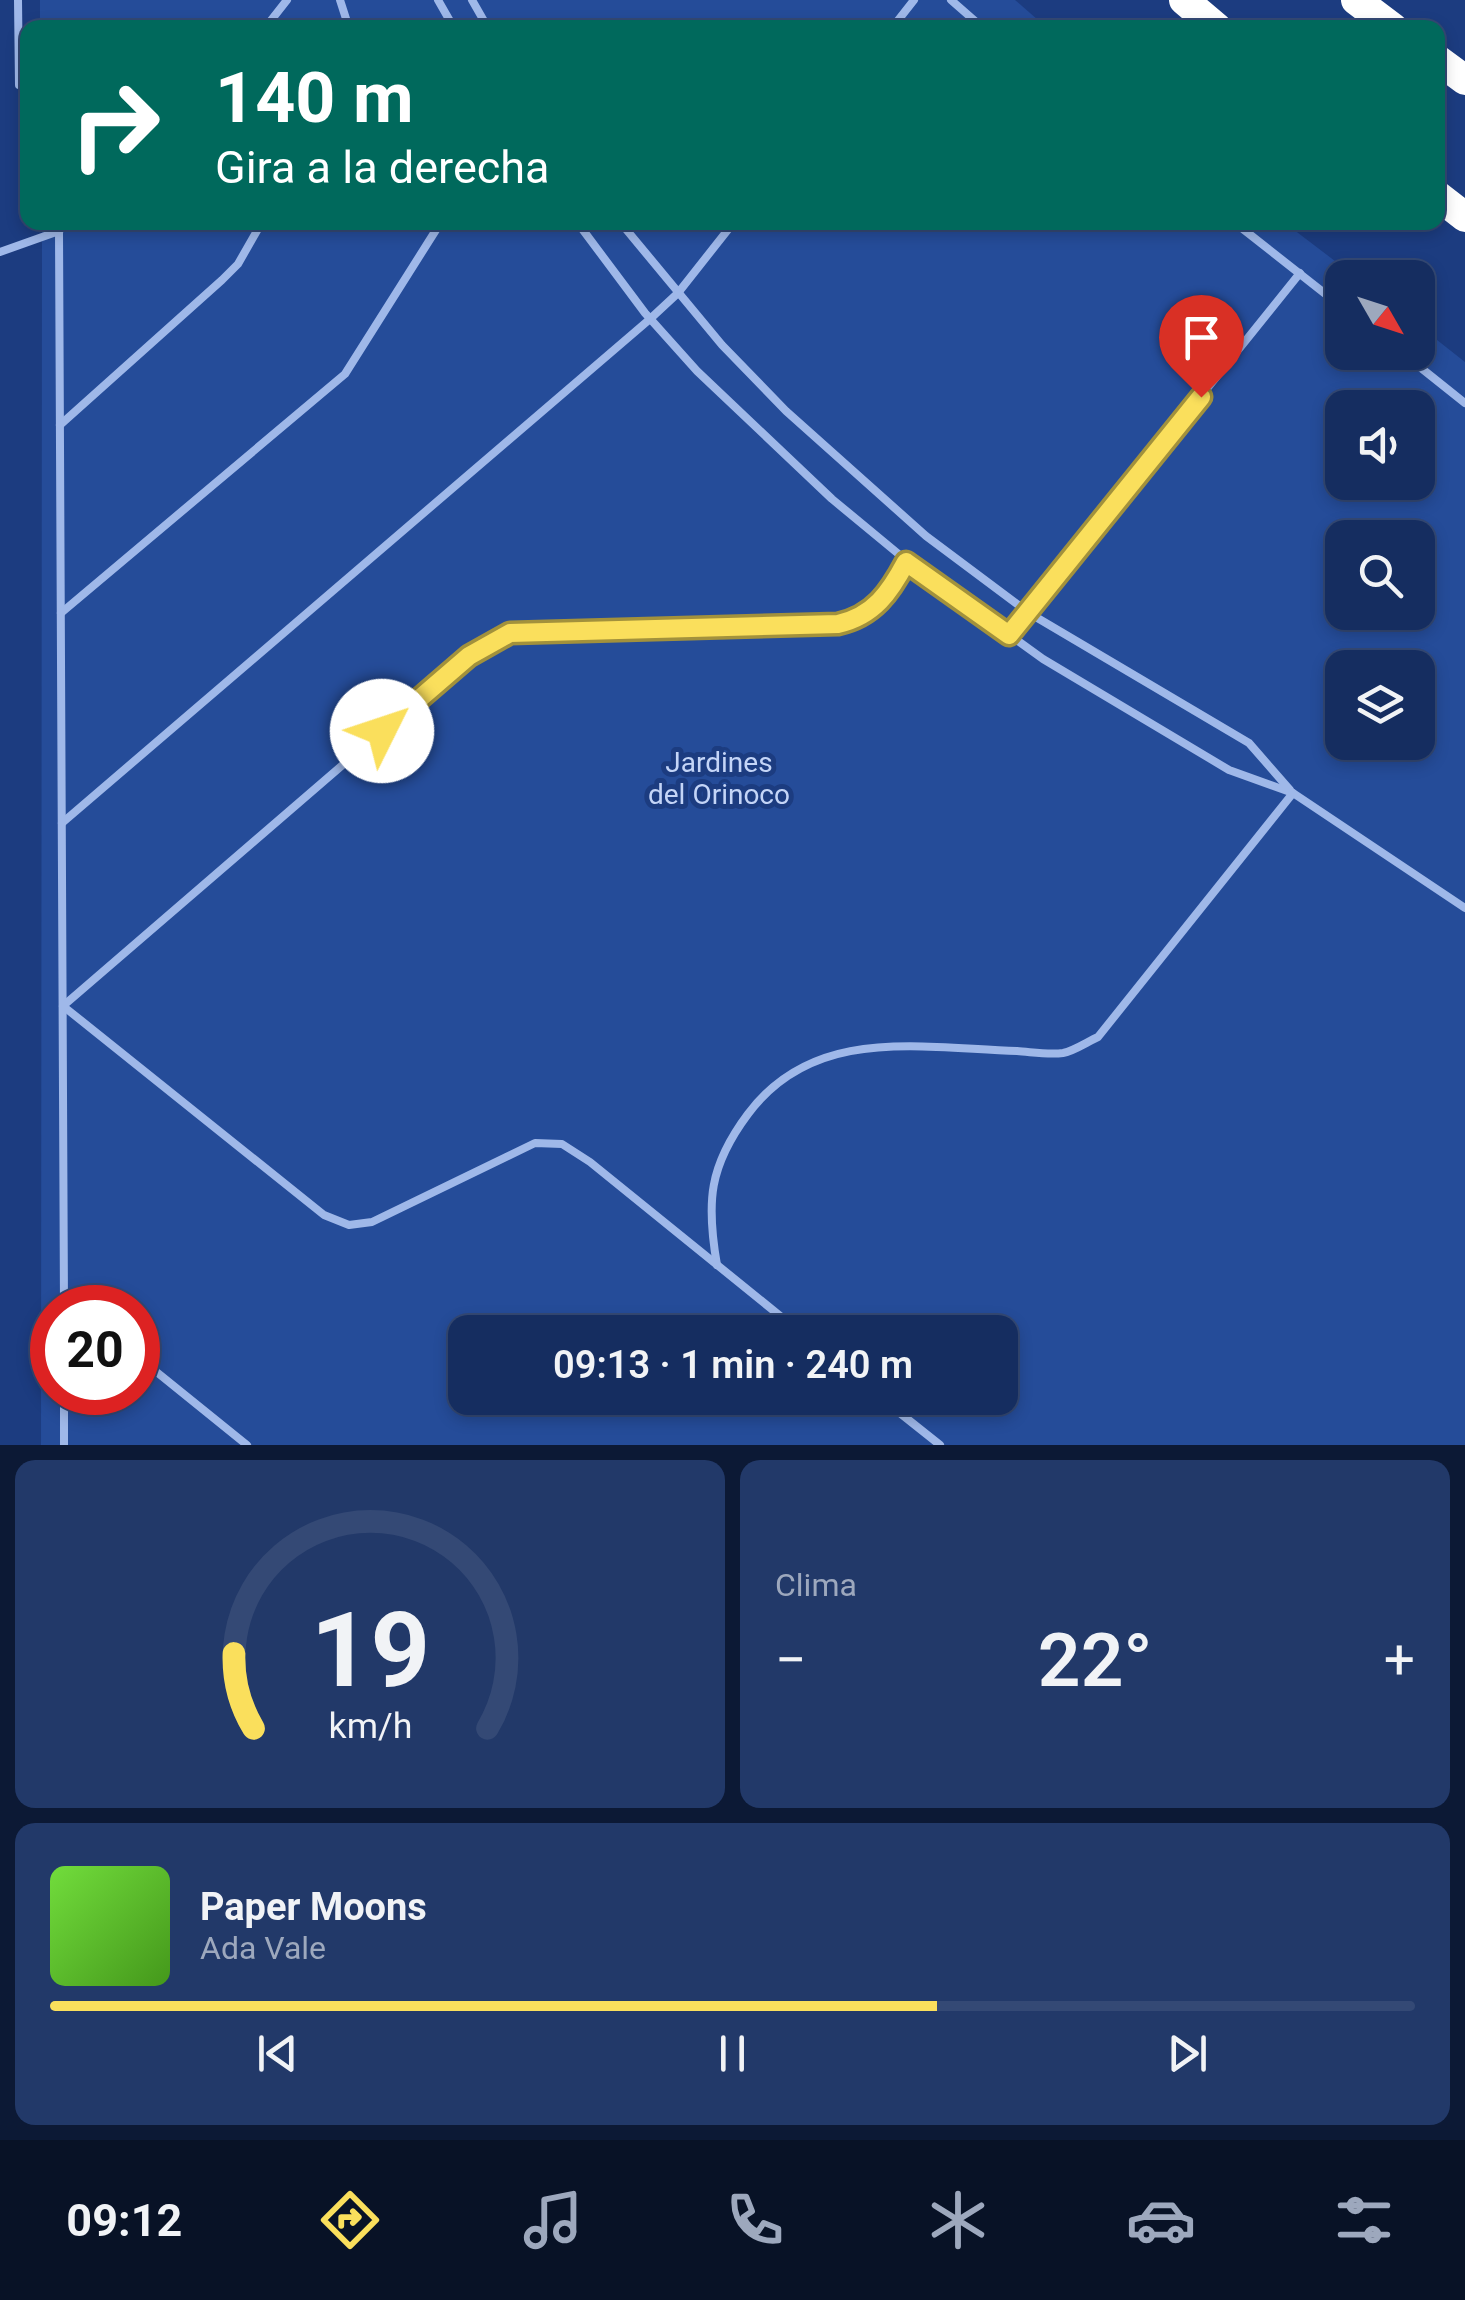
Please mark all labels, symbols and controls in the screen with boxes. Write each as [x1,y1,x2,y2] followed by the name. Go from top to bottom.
[215,57,414,139] text: 140 m
[50,60,180,190] icon: right
[215,141,550,194] text: Gira a la derecha
[1325,260,1435,370] north arrow
[1325,260,1435,760] map controls
[1159,295,1244,398] pin
[1174,310,1229,365] icon: arrive
[1325,390,1435,500] button: sound
[1325,520,1435,630] button: search
[1325,650,1435,760] button: layers
[330,679,434,783] position arrow
[648,746,790,811] park label: Jardines del Orinoco
[30,1285,160,1415] speed limit sign: 20
[553,1343,913,1387] text: 09:13 · 1 min · 240 m
[775,1566,857,1604] text: Clima
[310,1590,430,1711] text: 19
[1038,1616,1152,1704] text: 22°
[775,1628,806,1692] text: −
[1384,1628,1415,1692] text: +
[328,1705,412,1747] text: km/h
[200,1885,427,1929] text: Paper Moons
[200,1929,326,1967] text: Ada Vale
[250,2026,305,2081] icon: previous
[705,2026,760,2081] icon: pause
[1160,2026,1215,2081] icon: next
[315,2185,385,2255] icon: directions
[518,2185,588,2255] icon: music
[720,2185,790,2255] icon: phone
[923,2185,993,2255] icon: climate
[1126,2185,1196,2255] icon: car
[1329,2185,1399,2255] icon: filters
[66,2194,182,2247] text: 09:12

